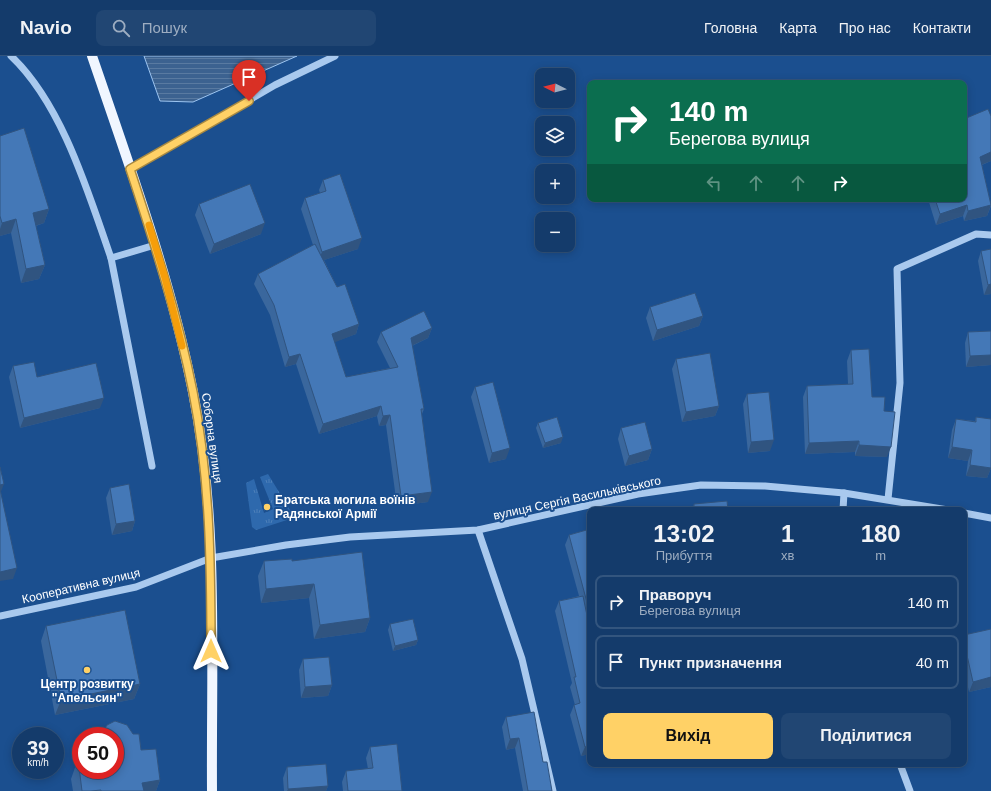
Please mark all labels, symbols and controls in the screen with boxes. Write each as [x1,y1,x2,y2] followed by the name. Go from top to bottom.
[96,10,376,46] search box
[20,17,72,38] text: Navio
[110,17,132,39] icon: search
[142,19,187,36] text: Пошук
[704,20,757,36] text: Головна
[779,20,817,36] text: Карта
[839,20,891,36] text: Про нас
[913,20,971,36] text: Контакти
[232,60,266,101] pin
[238,66,260,88] icon: arrive
[535,68,575,108] north arrow
[535,68,575,252] map controls
[603,96,655,148] icon: right
[669,96,748,127] text: 140 m
[535,116,575,156] button: layers
[669,129,810,149] text: Берегова вулиця
[535,164,575,204] button: +
[703,172,725,194] icon: left
[745,172,767,194] icon: ahead
[787,172,809,194] icon: ahead
[829,172,851,194] icon: right
[535,212,575,252] button: −
[199,392,225,484] street label: Соборна вулиця
[492,473,662,523] street label: вулиця Сергія Васильківського
[275,493,415,521] place label: Братська могила воїнів Радянської Армії
[262,502,272,512] marker: Братська могила воїнів Радянської Армії
[653,520,715,547] text: 13:02
[781,520,794,547] text: 1
[861,520,901,547] text: 180
[656,548,712,563] text: Прибуття
[781,548,794,563] text: хв
[875,548,886,563] text: m
[21,566,141,606] street label: Кооперативна вулиця
[639,586,712,603] text: Праворуч
[605,591,627,613] icon: right
[907,594,949,611] text: 140 m
[639,603,741,618] text: Берегова вулиця
[190,630,232,672] position arrow
[605,651,627,673] icon: arrive
[639,654,782,671] text: Пункт призначення
[916,654,949,671] text: 40 m
[82,665,92,675] marker: Центр розвитку "Апельсин"
[40,677,134,705] place label: Центр розвитку "Апельсин"
[603,713,773,759] button: Вихід
[781,713,951,759] button: Поділитися
[72,727,124,779] speed limit sign: 50
[27,737,49,759] text: 39
[27,757,49,768] text: km/h

